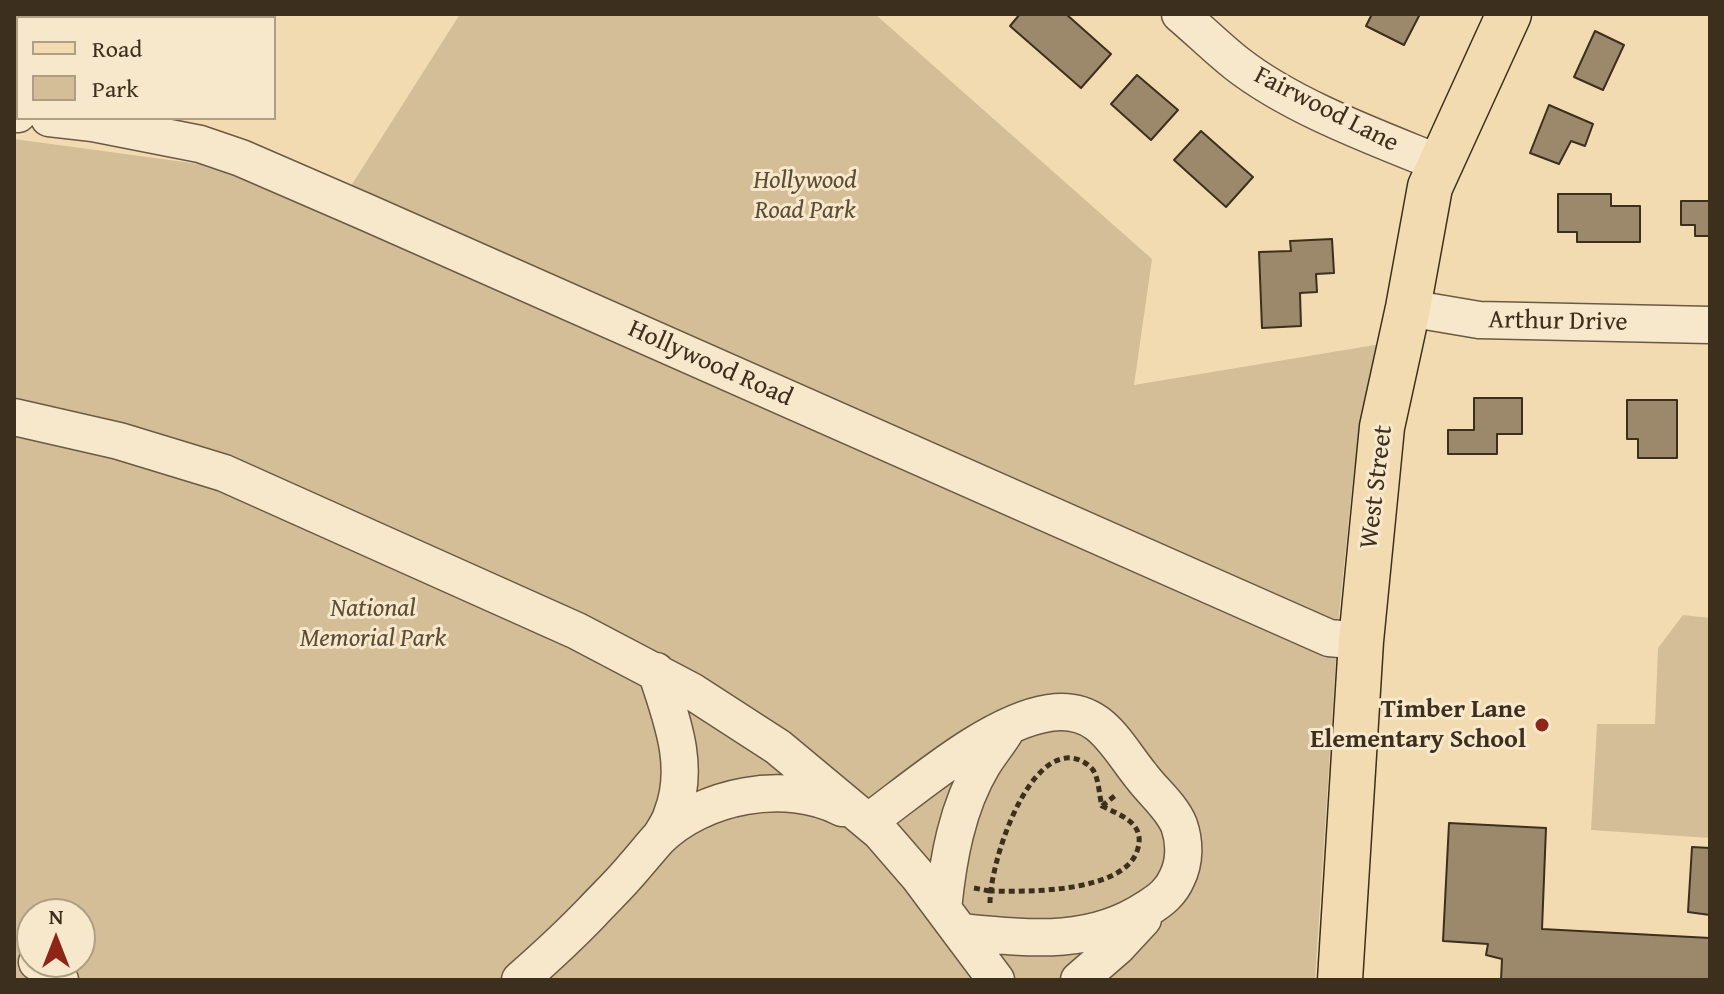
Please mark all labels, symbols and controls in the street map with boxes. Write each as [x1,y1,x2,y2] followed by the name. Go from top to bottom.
[16,16,276,120] legend
[92,31,142,66] text: Road
[1249,60,1403,160] street label: Fairwood Lane
[92,71,138,106] text: Park
[753,165,857,226] park label: Hollywood Road Park
[1488,305,1628,339] street label: Arthur Drive
[623,314,797,414] street label: Hollywood Road
[1354,423,1400,551] street label: West Street
[300,593,446,654] park label: National Memorial Park
[1310,694,1526,756] place label: Timber Lane Elementary School
[1533,716,1551,734] marker: Timber Lane Elementary School
[16,898,96,978] north arrow
[49,900,63,932] text: N

